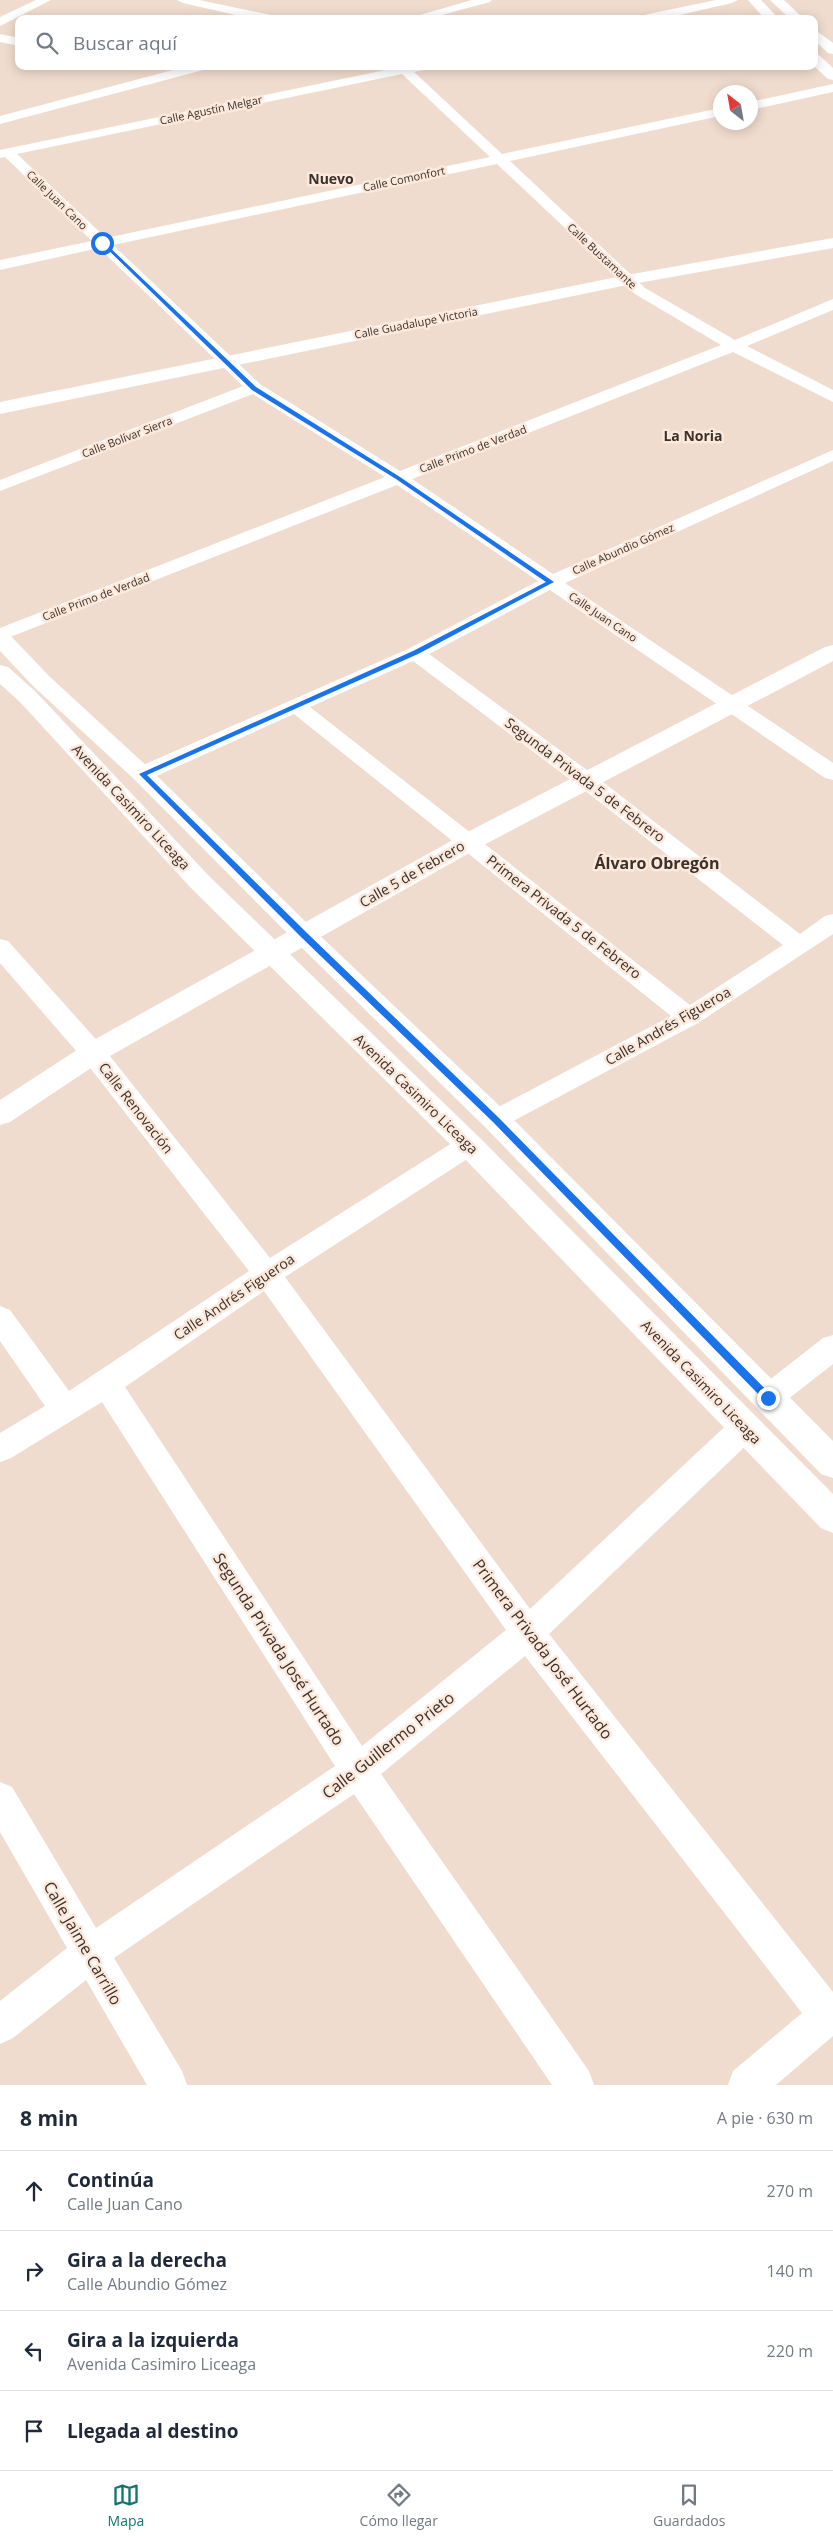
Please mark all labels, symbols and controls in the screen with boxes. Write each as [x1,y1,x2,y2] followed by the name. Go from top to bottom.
[15,15,818,70] search box
[33,29,61,57] icon: search
[73,30,177,56] text: Buscar aquí
[713,85,758,130] north arrow
[158,91,264,128] street label: Calle Agustín Melgar
[362,162,446,195] street label: Calle Comonfort
[24,167,91,233] street label: Calle Juan Cano
[308,169,354,188] district label: Nuevo
[564,219,640,292] street label: Calle Bustamante
[91,232,114,255] route start
[353,303,479,342] street label: Calle Guadalupe Victoria
[79,412,174,461] street label: Calle Bolívar Sierra
[417,421,529,476] street label: Calle Primo de Verdad
[663,426,723,445] district label: La Noria
[570,519,676,578] street label: Calle Abundio Gómez
[40,569,152,624] street label: Calle Primo de Verdad
[566,588,641,645] street label: Calle Juan Cano
[501,713,669,846] street label: Segunda Privada 5 de Febrero
[68,740,195,874] street label: Avenida Casimiro Liceaga
[356,836,468,911] street label: Calle 5 de Febrero
[483,850,645,983] street label: Primera Privada 5 de Febrero
[594,852,720,874] district label: Álvaro Obregón
[602,982,734,1069] street label: Calle Andrés Figueroa
[350,1029,482,1158] street label: Avenida Casimiro Liceaga
[95,1058,178,1157] street label: Calle Renovación
[170,1249,298,1344] street label: Calle Andrés Figueroa
[637,1316,766,1448] street label: Avenida Casimiro Liceaga
[757,1387,780,1410] route end
[208,1548,350,1750] street label: Segunda Privada José Hurtado
[468,1554,618,1744] street label: Primera Privada José Hurtado
[317,1686,459,1804] street label: Calle Guillermo Prieto
[39,1877,127,2009] street label: Calle Jaime Carrillo
[20,2104,78,2132] text: 8 min
[717,2107,813,2129] text: A pie · 630 m
[67,2167,154,2193] text: Continúa
[20,2177,48,2205] icon: ahead
[767,2180,813,2202] text: 270 m
[67,2193,183,2215] text: Calle Juan Cano
[67,2247,227,2273] text: Gira a la derecha
[20,2257,48,2285] icon: right
[767,2260,813,2282] text: 140 m
[67,2273,227,2295] text: Calle Abundio Gómez
[67,2327,239,2353] text: Gira a la izquierda
[20,2337,48,2365] icon: left
[767,2340,813,2362] text: 220 m
[67,2353,256,2375] text: Avenida Casimiro Liceaga
[20,2417,48,2445] icon: arrive
[67,2418,239,2444] text: Llegada al destino
[108,2481,144,2530] tab: Mapa
[360,2481,438,2530] tab: Cómo llegar
[653,2481,725,2530] tab: Guardados

